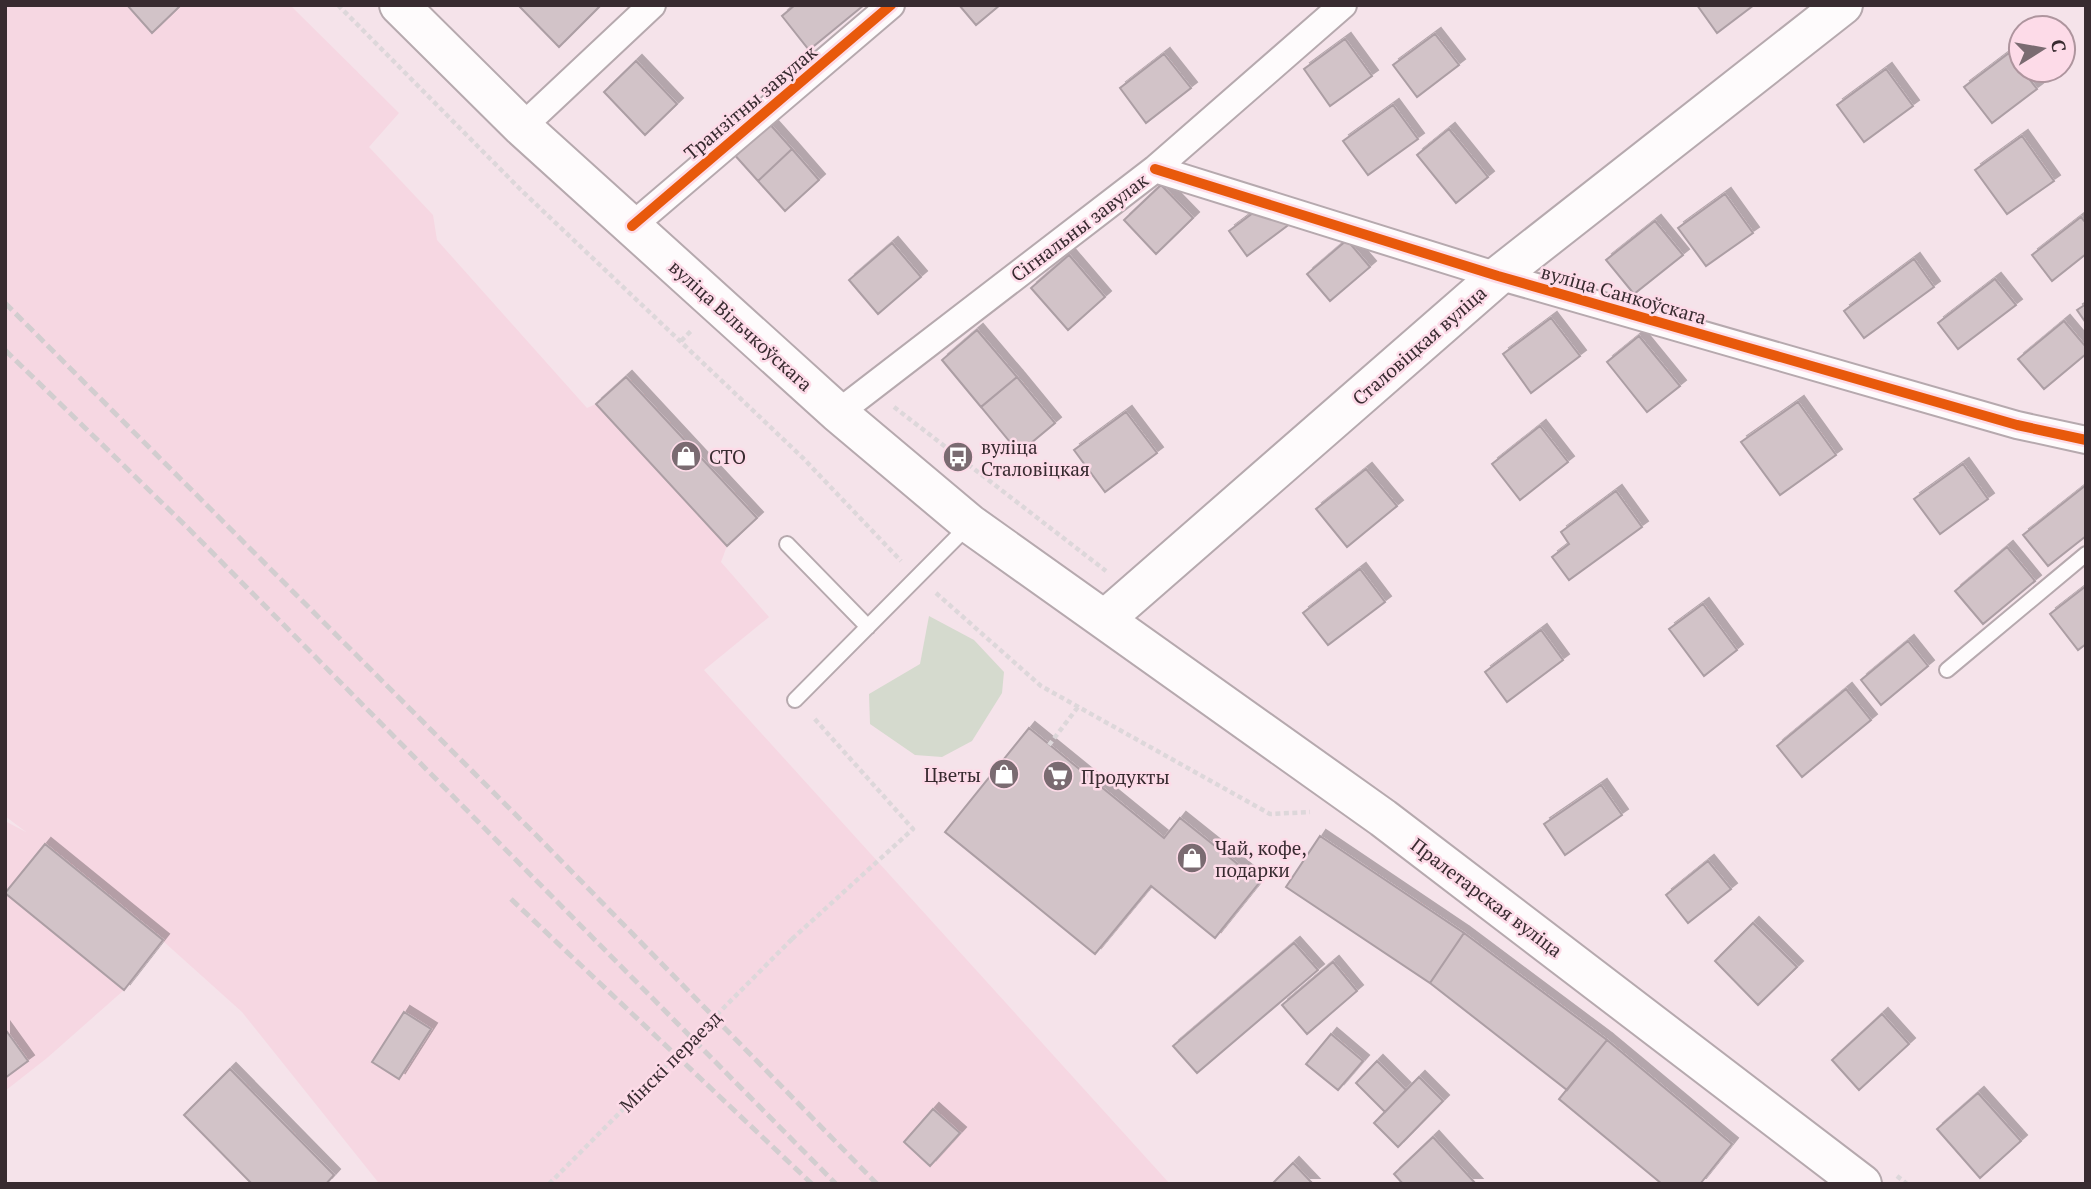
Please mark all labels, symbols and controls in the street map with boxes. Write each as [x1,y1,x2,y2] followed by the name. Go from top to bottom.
[2007,14,2077,84] north arrow
[2046,37,2073,54] text: С
[678,39,822,165] street label: Транзітны завулак
[1005,167,1153,287] street label: Сігнальны завулак
[664,254,818,396] street label: вуліца Вільчкоўскага
[1538,258,1710,330] street label: вуліца Санкоўскага
[1347,280,1492,410] street label: Сталовіцкая вуліца
[981,434,1090,481] place label: вуліца Сталовіцкая
[669,439,703,473] shop icon: СТО
[941,440,975,474] bus stop icon: вуліца Сталовіцкая
[709,444,746,469] place label: СТО
[987,757,1021,791] shop icon: Цветы
[1041,759,1075,793] supermarket icon: Продукты
[924,762,981,787] place label: Цветы
[1081,764,1170,789] place label: Продукты
[1406,832,1568,962] street label: Пралетарская вуліца
[1215,835,1307,882] place label: Чай, кофе, подарки
[1175,841,1209,875] shop icon: Чай, кофе, подарки
[614,1005,726,1117] street label: Мінскі пераезд

